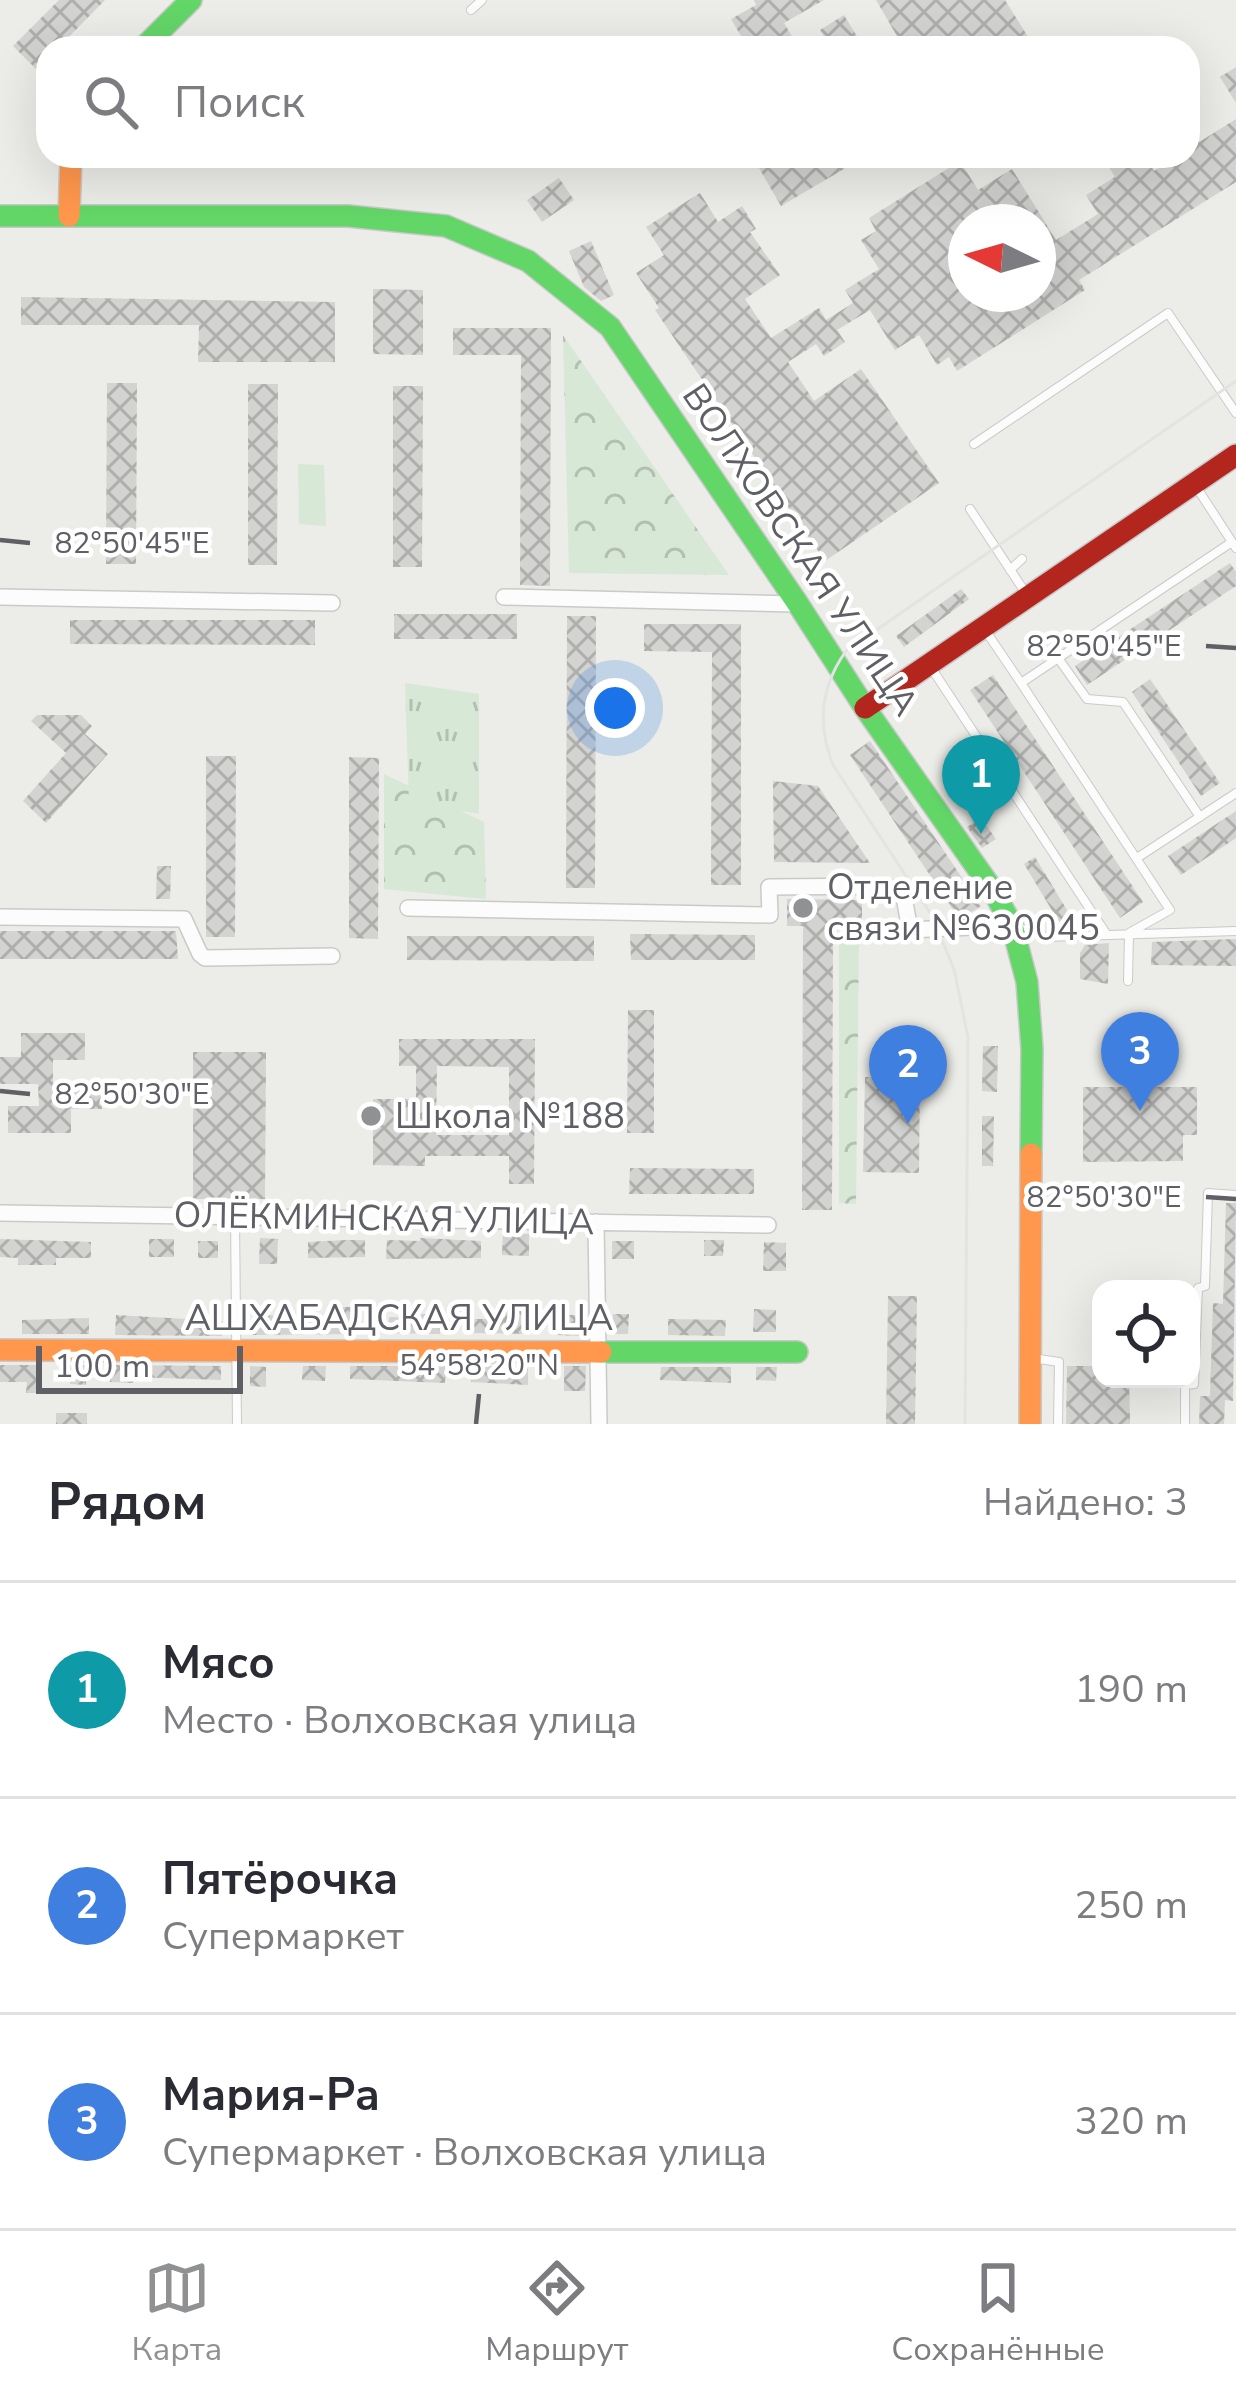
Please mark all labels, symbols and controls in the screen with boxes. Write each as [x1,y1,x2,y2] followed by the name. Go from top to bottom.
[36,36,1200,168] search box
[78,69,144,135] icon: search
[174,72,305,133] text: Поиск
[948,204,1056,312] north arrow
[670,374,930,726] street label: ВОЛХОВСКАЯ УЛИЦА
[55,523,209,564] text: 82°50'45"E
[1027,626,1181,667] text: 82°50'45"E
[585,678,645,738] your location
[942,735,1020,834] pin: 1
[827,863,1100,953] place label: Отделение связи №630045
[790,895,816,921] marker: Отделение связи №630045
[1101,1012,1179,1111] pin: 3
[869,1025,947,1124] pin: 2
[55,1074,209,1115] text: 82°50'30"E
[395,1092,625,1141] place label: Школа №188
[358,1103,384,1129] marker: Школа №188
[1027,1177,1181,1218] text: 82°50'30"E
[173,1191,595,1247] street label: ОЛЁКМИНСКАЯ УЛИЦА
[1092,1280,1200,1388] map controls
[1092,1280,1200,1388] button: locate
[185,1294,613,1343] street label: АШХАБАДСКАЯ УЛИЦА
[36,1340,243,1393] scale bar
[54,1344,150,1389] text: 100 m
[399,1345,559,1386] text: 54°58'20"N
[48,1467,206,1537] text: Рядом
[983,1476,1188,1529] text: Найдено: 3
[162,1633,275,1694] text: Мясо
[75,1663,99,1716] text: 1
[1074,1663,1188,1716] text: 190 m
[162,1694,637,1747] text: Место · Волховская улица
[162,1849,398,1910] text: Пятёрочка
[75,1879,99,1932] text: 2
[1074,1879,1188,1932] text: 250 m
[162,1910,404,1963] text: Супермаркет
[162,2065,380,2126] text: Мария-Ра
[75,2095,99,2148] text: 3
[1074,2095,1188,2148] text: 320 m
[162,2126,767,2179] text: Супермаркет · Волховская улица
[131,2255,222,2372] tab: Карта
[485,2255,629,2372] tab: Маршрут
[891,2255,1105,2372] tab: Сохранённые

